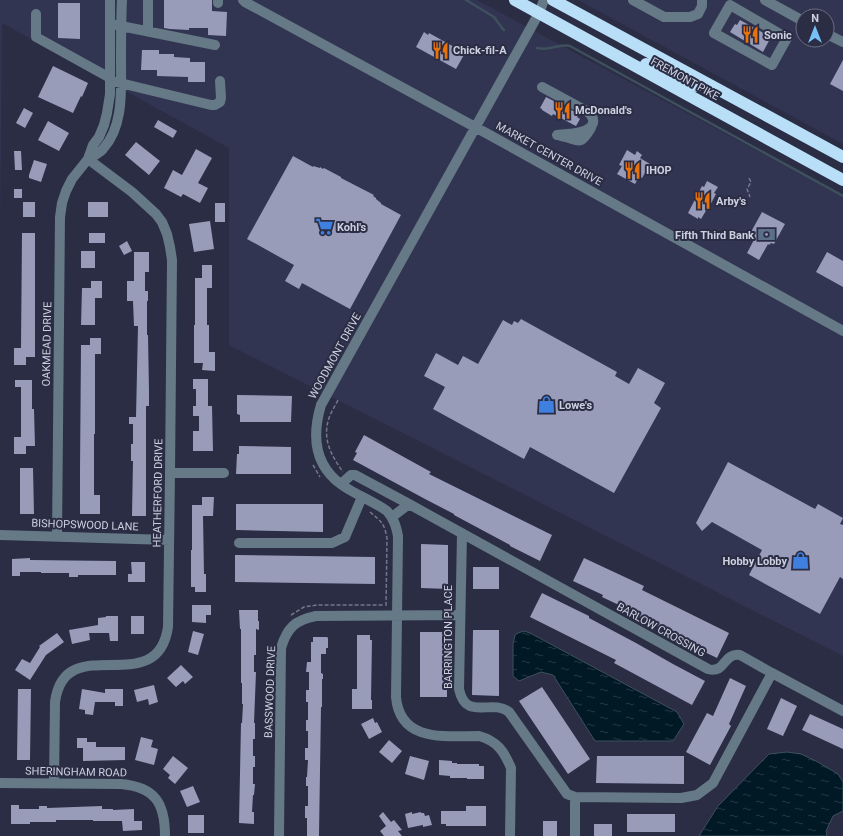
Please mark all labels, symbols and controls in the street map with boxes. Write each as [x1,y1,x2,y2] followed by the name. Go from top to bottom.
[795,8,835,48] north arrow
[811,12,819,25] text: N
[741,25,761,45] restaurant icon: Sonic
[764,29,792,42] place label: Sonic
[430,40,450,60] restaurant icon: Chick-fil-A
[453,44,507,57] place label: Chick-fil-A
[649,55,721,103] street label: FREMONT PIKE
[552,100,572,120] restaurant icon: McDonald's
[575,104,632,117] place label: McDonald's
[494,119,604,189] street label: MARKET CENTER DRIVE
[623,160,643,180] restaurant icon: IHOP
[646,164,672,177] place label: IHOP
[693,191,713,211] restaurant icon: Arby's
[716,195,746,208] place label: Arby's
[314,217,334,237] supermarket icon: Kohl's
[337,221,366,234] place label: Kohl's
[757,225,777,245] bank icon: Fifth Third Bank
[675,229,754,242] place label: Fifth Third Bank
[40,302,54,386] street label: OAKMEAD DRIVE
[306,311,364,401] street label: WOODMONT DRIVE
[536,395,556,415] shop icon: Lowe's
[559,399,592,412] place label: Lowe's
[151,439,165,547] street label: HEATHERFORD DRIVE
[31,517,139,533] street label: BISHOPSWOOD LANE
[790,551,810,571] shop icon: Hobby Lobby
[722,555,787,568] place label: Hobby Lobby
[442,585,455,689] street label: BARRINGTON PLACE
[614,600,708,660] street label: BARLOW CROSSING
[262,646,278,738] street label: BASSWOOD DRIVE
[25,765,127,779] street label: SHERINGHAM ROAD

